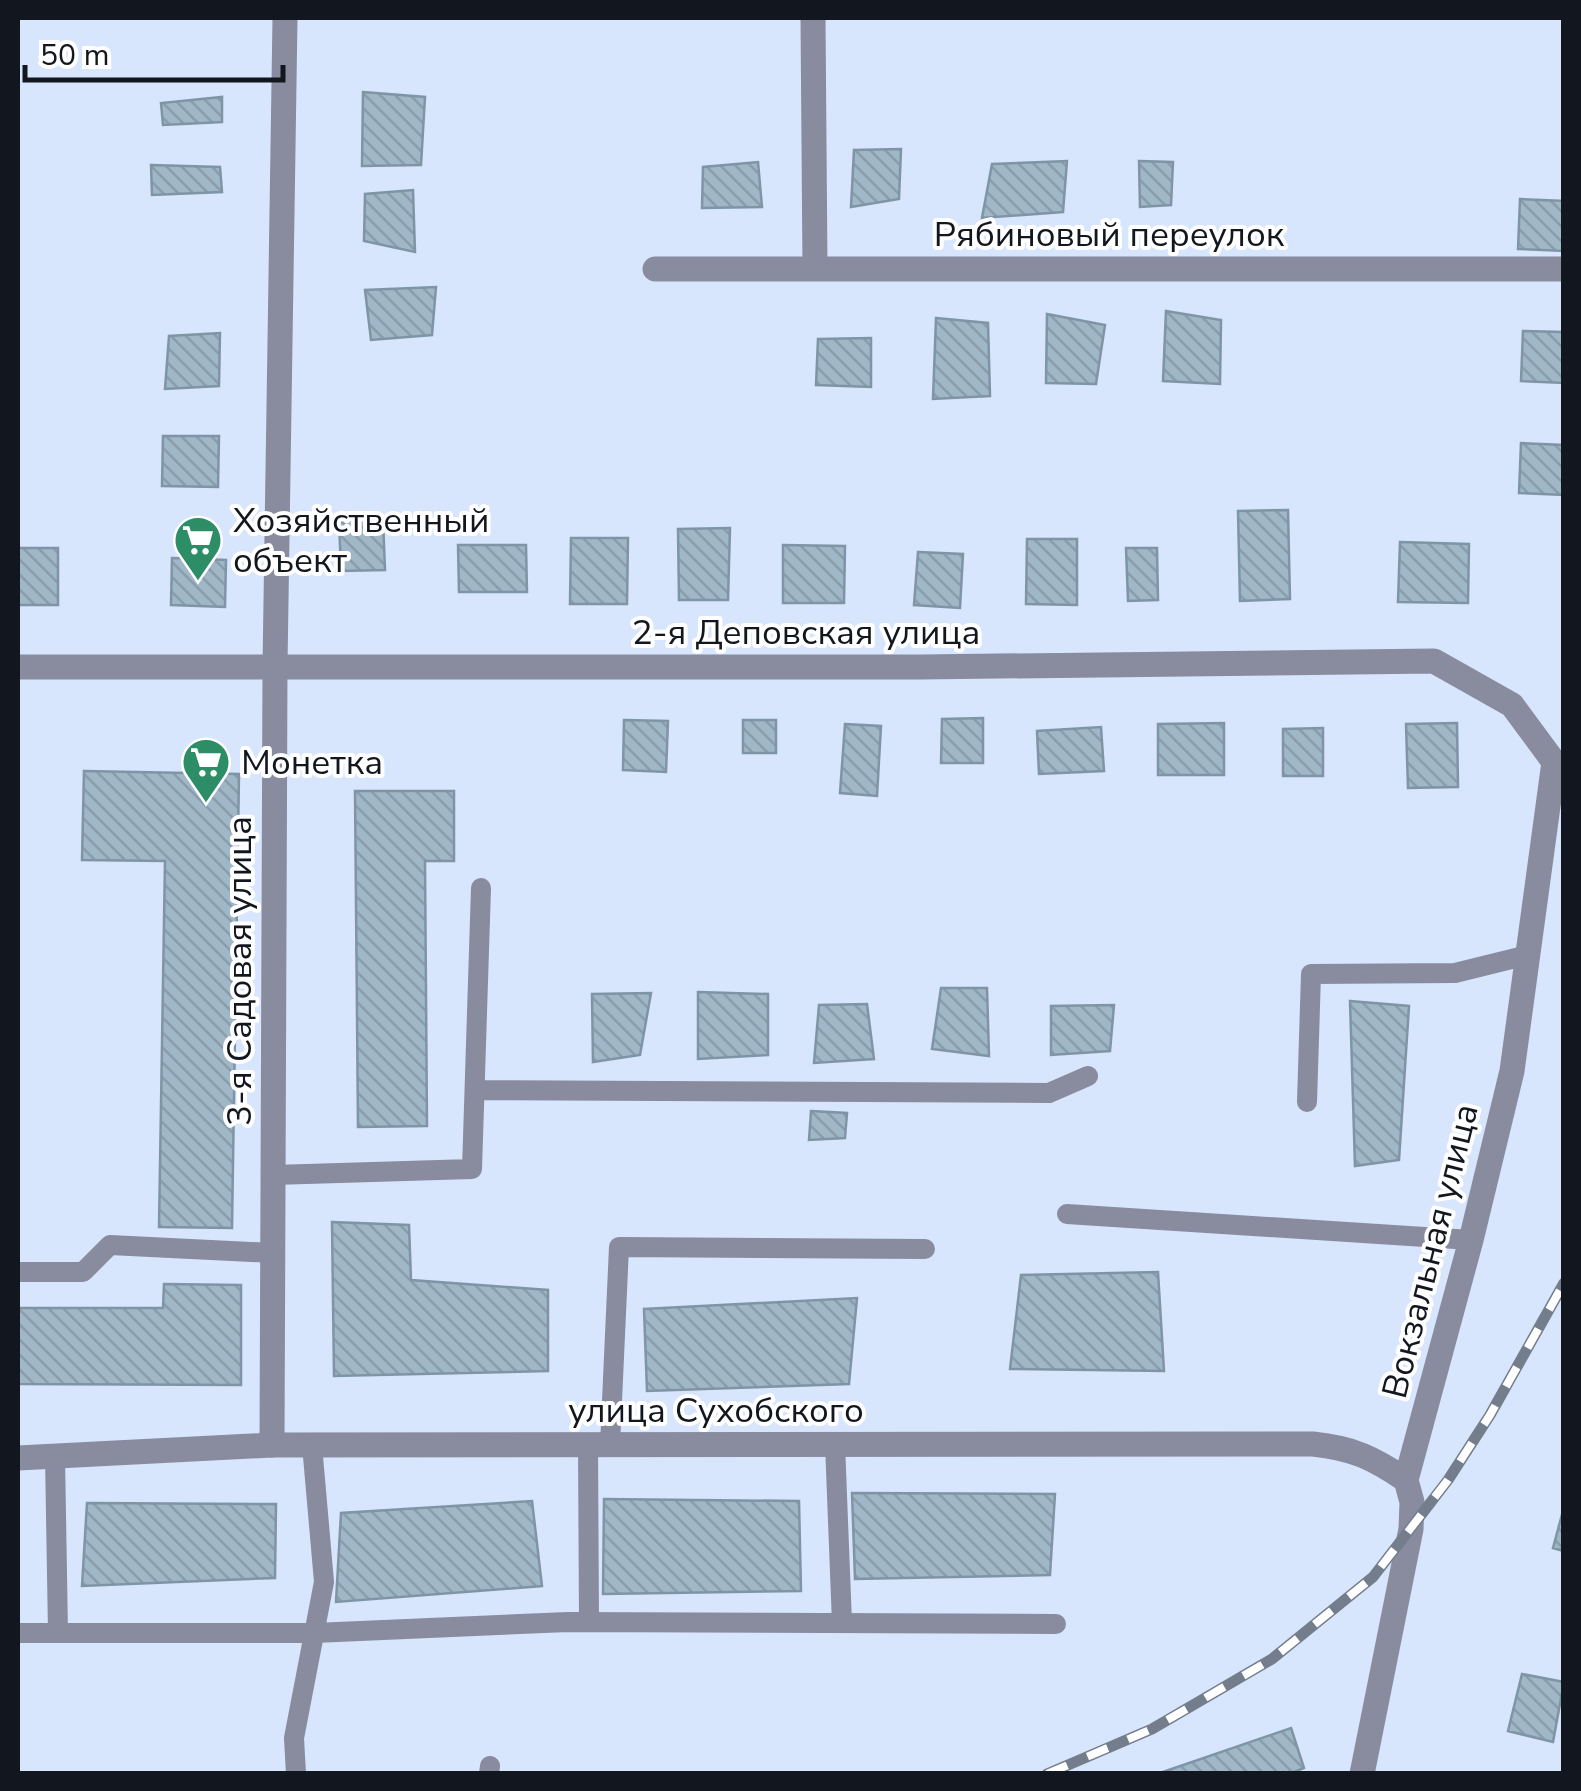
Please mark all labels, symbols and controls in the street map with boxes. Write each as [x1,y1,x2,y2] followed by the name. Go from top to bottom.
[25,20,282,82] scale bar
[40,35,109,76] text: 50 m
[934,211,1285,258] street label: Рябиновый переулок
[233,497,489,584] place label: Хозяйственный объект
[172,514,224,582] supermarket icon: Хозяйственный объект
[632,609,980,656] street label: 2-я Деповская улица
[180,736,232,804] supermarket icon: Монетка
[241,739,383,786] place label: Монетка
[216,816,263,1126] street label: 3-я Садовая улица
[1371,1099,1490,1403] street label: Вокзальная улица
[568,1387,864,1434] street label: улица Сухобского

